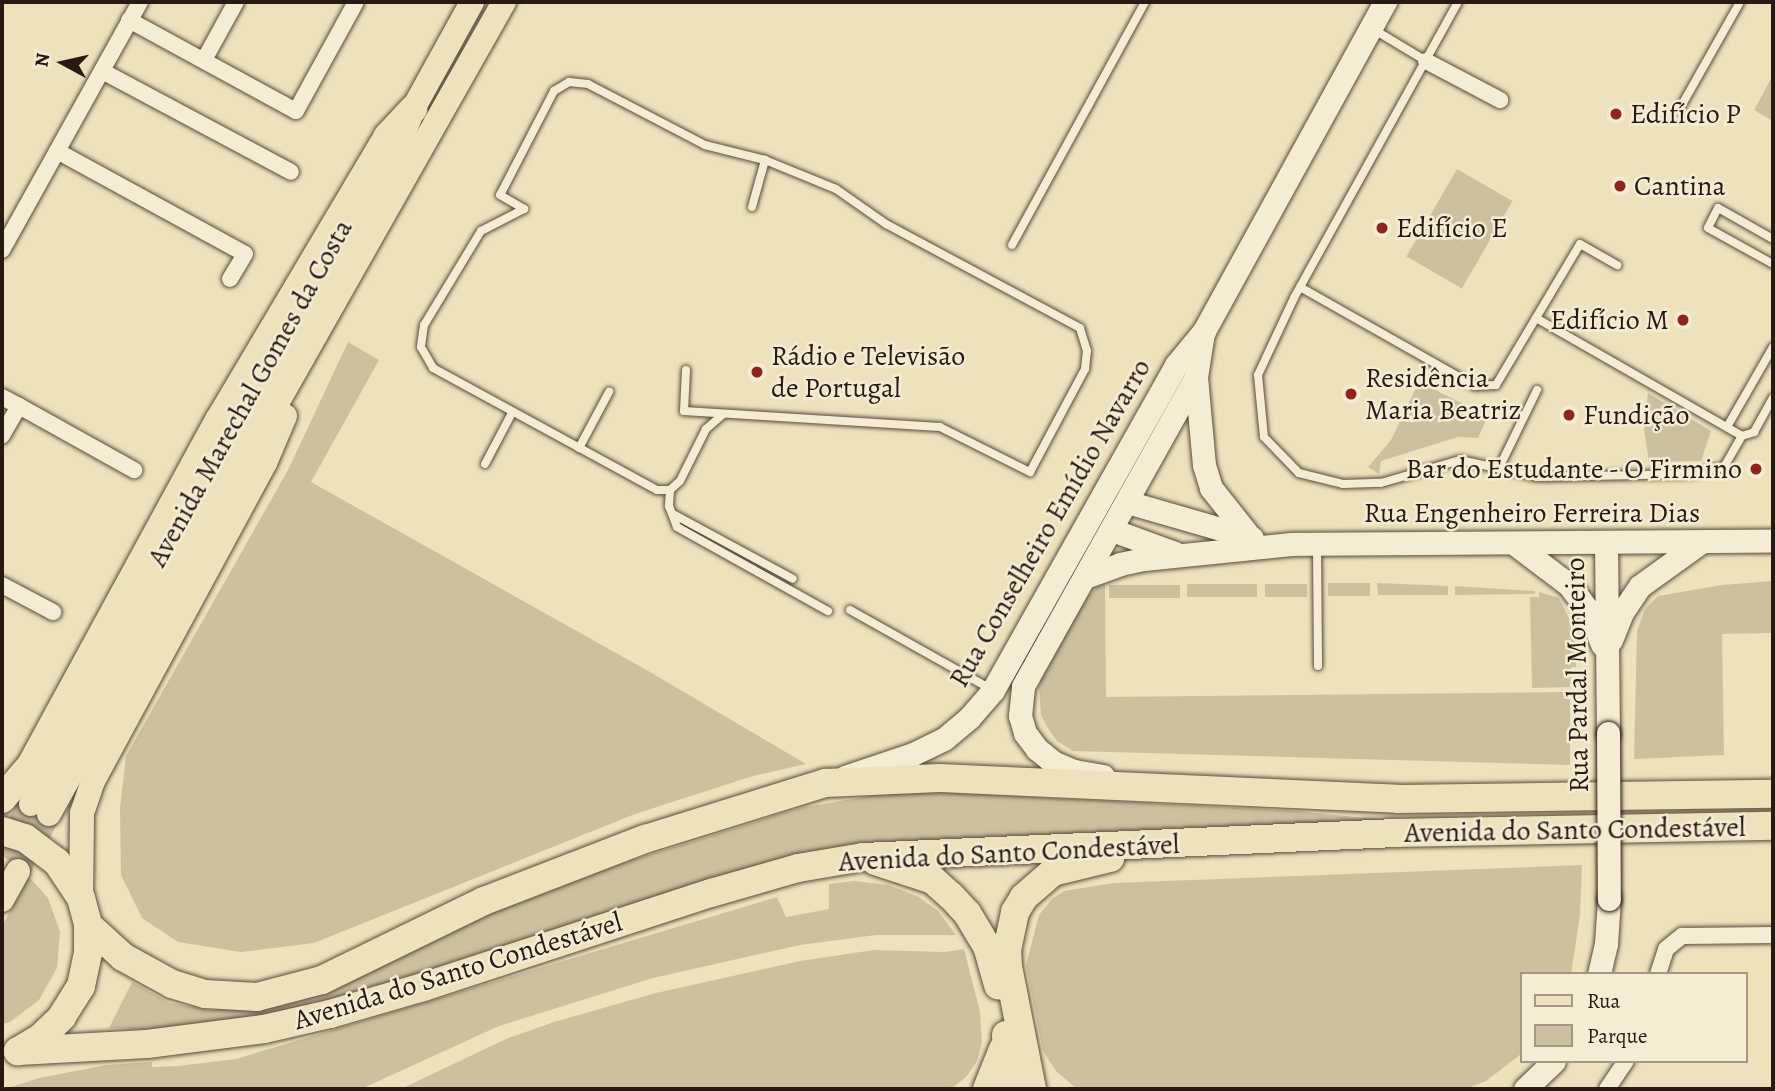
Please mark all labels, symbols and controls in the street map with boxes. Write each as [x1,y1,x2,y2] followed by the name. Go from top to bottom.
[28,28,98,98] north arrow
[28,51,56,69] text: N
[1630,97,1741,131] place label: Edifício P
[1608,106,1624,122] marker: Edifício P
[1634,169,1725,203] place label: Cantina
[1612,178,1628,194] marker: Cantina
[1396,211,1508,245] place label: Edifício E
[140,214,360,572] street label: Avenida Marechal Gomes da Costa
[1374,220,1390,236] marker: Edifício E
[1550,303,1669,337] place label: Edifício M
[1675,312,1691,328] marker: Edifício M
[771,339,965,405] place label: Rádio e Televisão de Portugal
[942,353,1158,693] street label: Rua Conselheiro Emídio Navarro
[1365,361,1521,427] place label: Residência Maria Beatriz
[749,364,765,380] marker: Rádio e Televisão de Portugal
[1343,386,1359,402] marker: Residência Maria Beatriz
[1583,398,1689,432] place label: Fundição
[1561,407,1577,423] marker: Fundição
[1405,452,1742,486] place label: Bar do Estudante - O Firmino
[1748,461,1764,477] marker: Bar do Estudante - O Firmino
[1364,496,1700,530] street label: Rua Engenheiro Ferreira Dias
[1558,557,1596,793] street label: Rua Pardal Monteiro
[1404,810,1746,850] street label: Avenida do Santo Condestável
[838,827,1180,879] street label: Avenida do Santo Condestável
[290,905,626,1037] street label: Avenida do Santo Condestável
[1520,972,1747,1063] legend
[1587,987,1620,1015] text: Rua
[1587,1022,1647,1050] text: Parque

